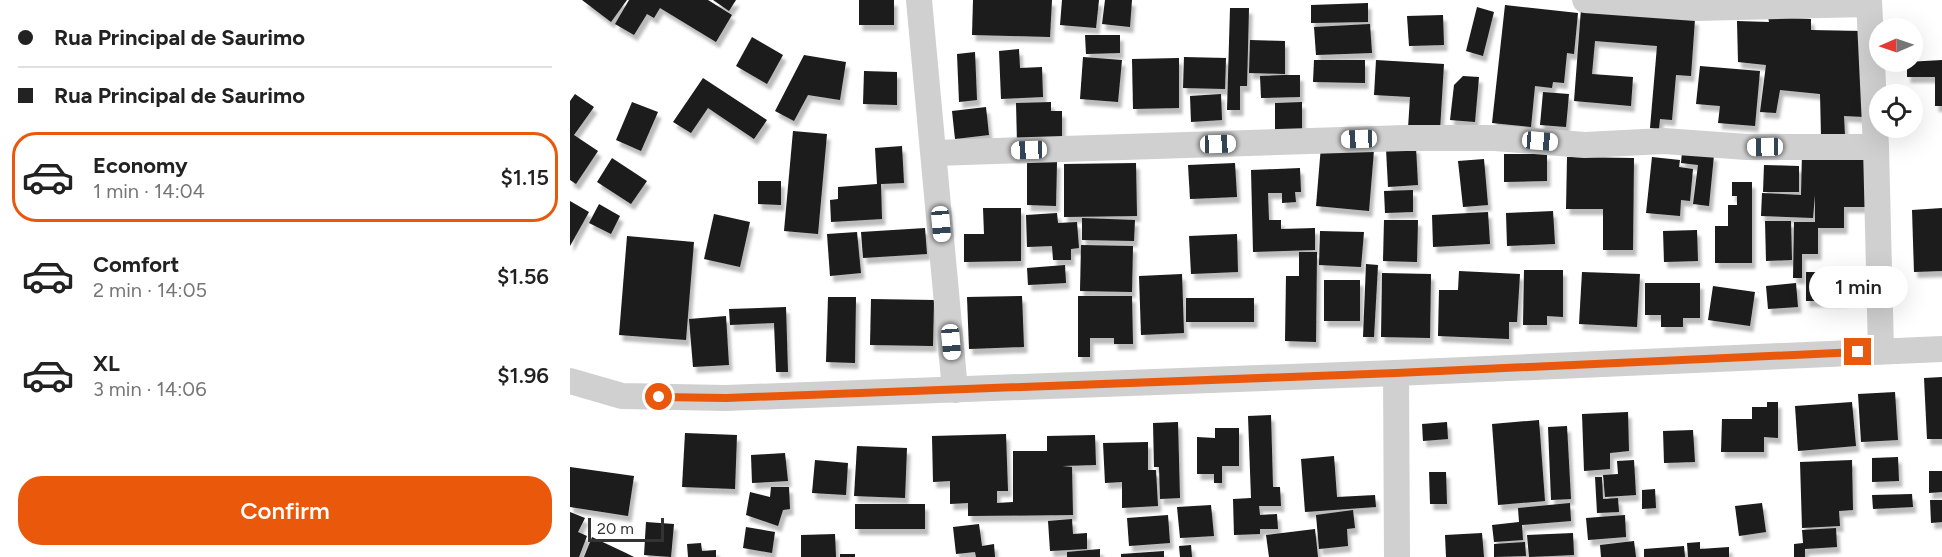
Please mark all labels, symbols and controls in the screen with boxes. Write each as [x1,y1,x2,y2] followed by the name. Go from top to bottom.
[1869,18,1923,72] north arrow
[1869,18,1923,138] map controls
[54,24,305,51] text: Rua Principal de Saurimo
[54,82,305,109] text: Rua Principal de Saurimo
[1869,84,1923,138] button: locate
[1341,129,1377,149] car
[1521,130,1559,152] car
[1200,134,1236,154] car
[1747,138,1783,156] car
[1011,140,1047,160] car
[21,150,75,204] icon: car
[93,152,188,179] text: Economy
[500,164,549,191] text: $1.15
[93,179,205,203] text: 1 min · 14:04
[930,205,952,243] car
[21,249,75,303] icon: car
[93,251,179,278] text: Comfort
[497,263,549,290] text: $1.56
[1808,265,1908,307] callout: 1 min
[1835,275,1882,299] text: 1 min
[93,278,207,302] text: 2 min · 14:05
[940,323,962,361] car
[1844,338,1871,365] route end
[21,348,75,402] icon: car
[93,350,120,377] text: XL
[497,362,549,389] text: $1.96
[93,377,206,401] text: 3 min · 14:06
[645,383,672,410] route start
[18,476,552,545] button: Confirm
[588,515,664,542] scale bar
[597,519,634,538] text: 20 m

